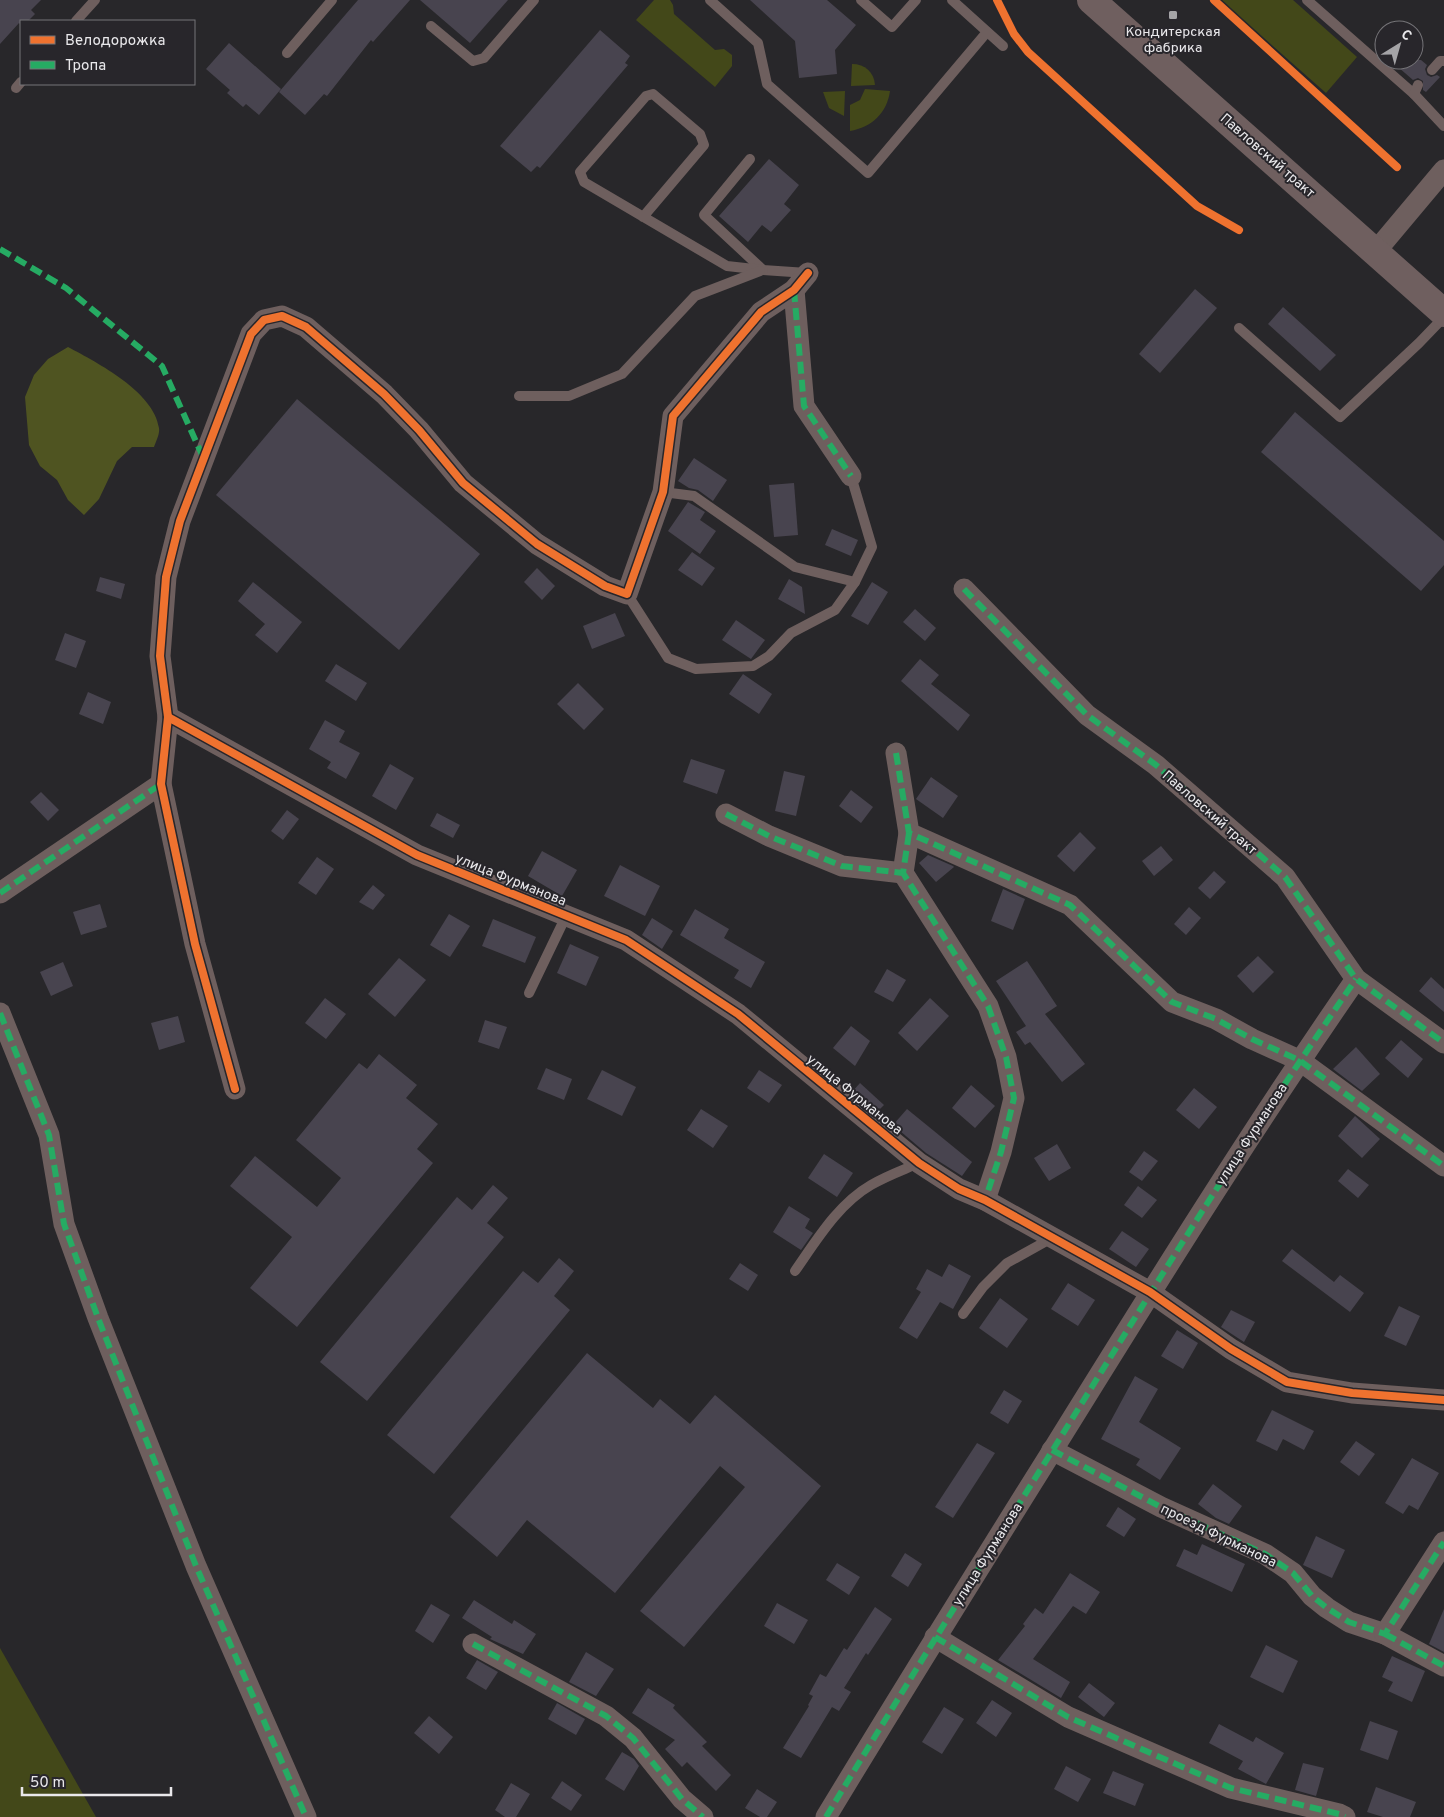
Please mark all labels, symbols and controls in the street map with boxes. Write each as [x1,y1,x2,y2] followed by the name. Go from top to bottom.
[1167,9,1179,21] marker: Кондитерская фабрика
[20,20,195,85] legend
[1374,20,1424,70] north arrow
[1125,24,1221,57] place label: Кондитерская фабрика
[1397,26,1415,45] text: С
[65,32,165,51] text: Велодорожка
[65,57,106,76] text: Тропа
[1216,110,1318,202] street label: Павловский тракт
[1158,767,1260,859] street label: Павловский тракт
[452,850,569,910] street label: улица Фурманова
[803,1051,905,1139] street label: улица Фурманова
[1213,1081,1292,1189] street label: улица Фурманова
[950,1500,1027,1610] street label: улица Фурманова
[1158,1501,1279,1572] street label: проезд Фурманова
[22,1764,171,1796] scale bar
[30,1774,65,1793] text: 50 m

